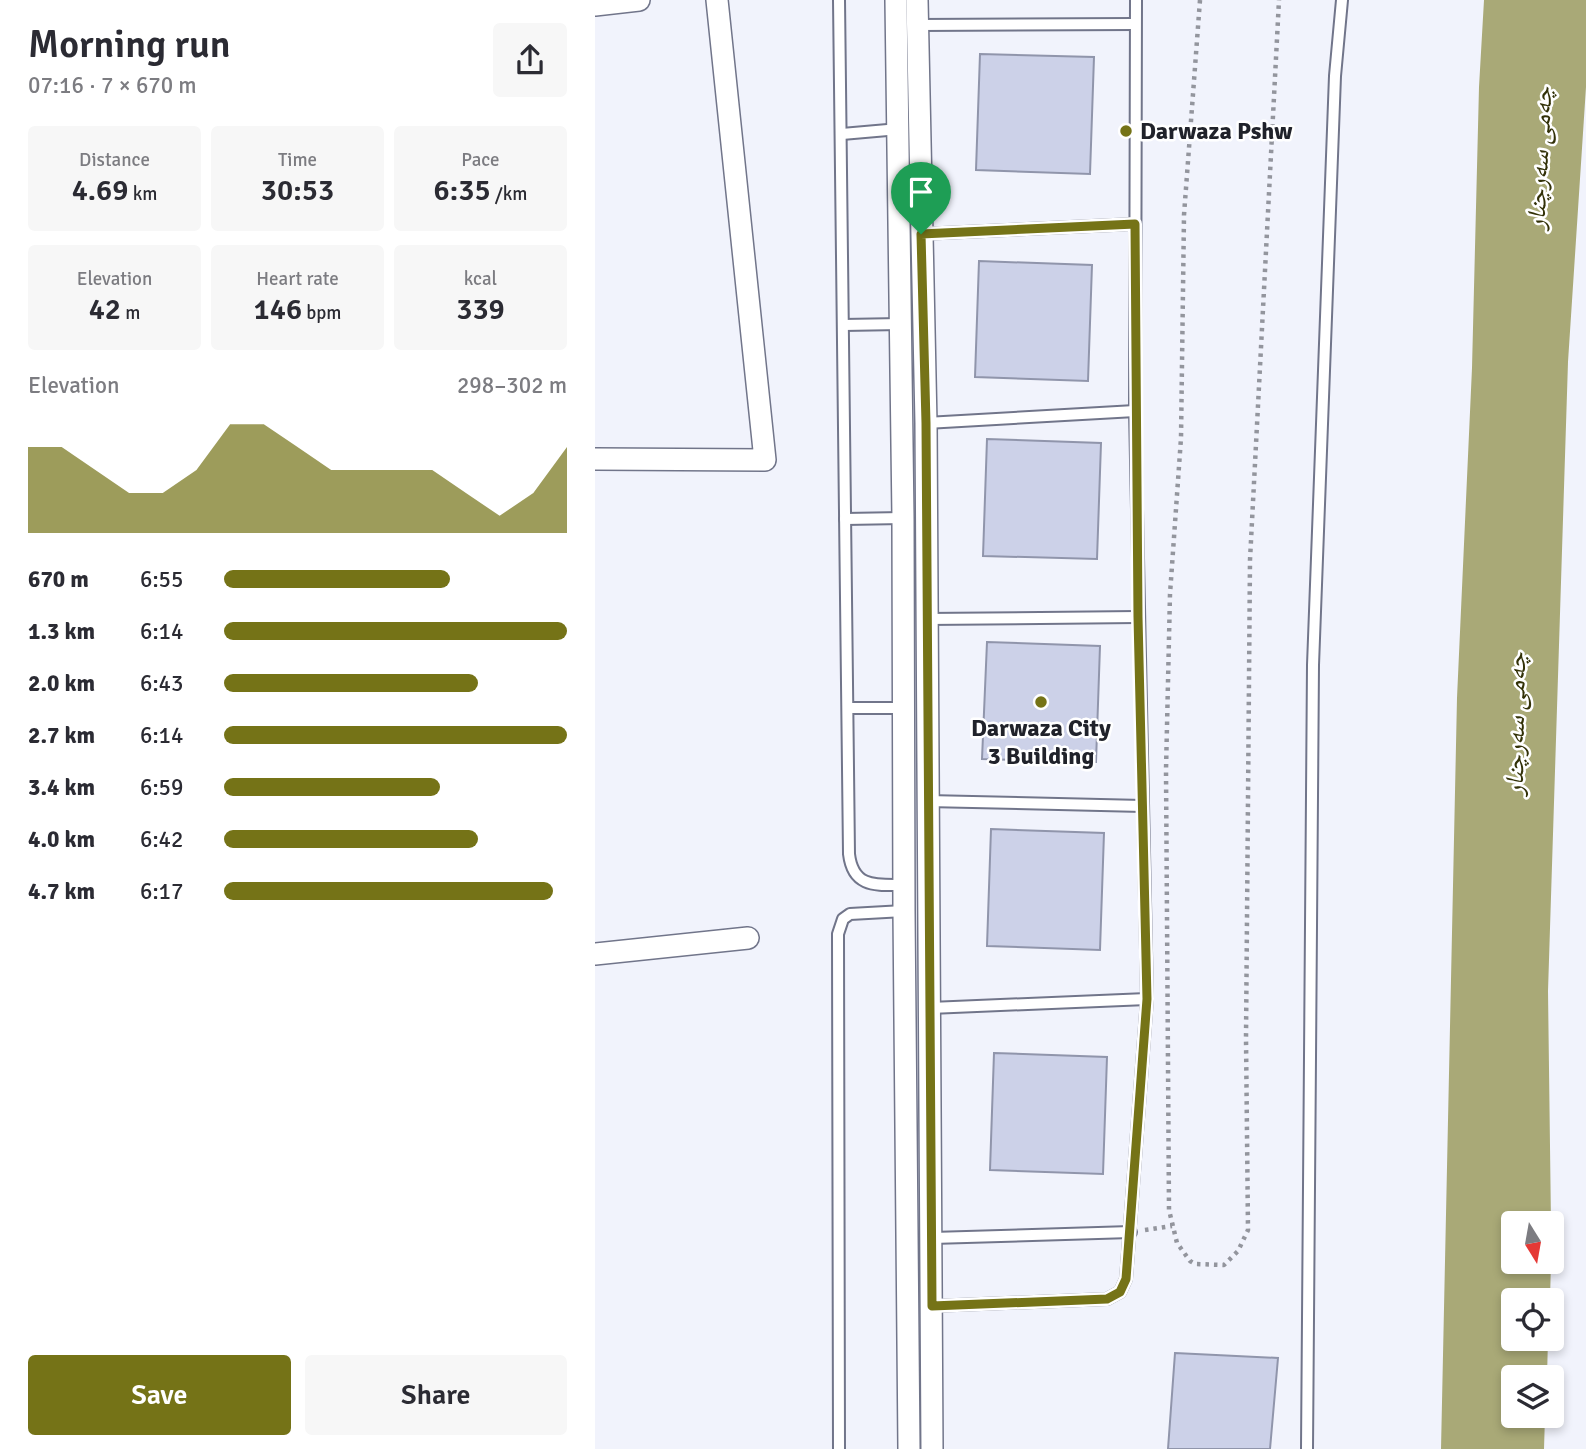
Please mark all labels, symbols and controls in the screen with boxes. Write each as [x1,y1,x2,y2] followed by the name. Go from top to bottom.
[28,21,231,68] text: Morning run
[493,23,567,97] button: share
[28,71,197,100] text: 07:16 · 7 × 670 m
[1520,85,1560,232] water label: چەمی سەرچنار
[1140,116,1293,146] place label: Darwaza Pshw
[1118,123,1134,139] marker: Darwaza Pshw
[79,148,150,172] text: Distance
[278,148,317,172] text: Time
[461,148,500,172] text: Pace
[891,162,951,234] pin
[72,172,129,209] text: 4.69
[261,172,334,209] text: 30:53
[434,172,491,209] text: 6:35
[902,173,940,211] icon: arrive
[129,182,157,206] text: km
[491,182,527,206] text: /km
[77,267,152,291] text: Elevation
[256,267,339,291] text: Heart rate
[464,267,497,291] text: kcal
[89,291,121,328] text: 42
[253,291,302,328] text: 146
[456,291,505,328] text: 339
[121,301,140,325] text: m
[302,301,342,325] text: bpm
[28,371,120,400] text: Elevation
[457,371,567,400] text: 298–302 m
[28,565,89,594] text: 670 m
[140,565,183,594] text: 6:55
[28,617,95,646] text: 1.3 km
[140,617,183,646] text: 6:14
[1499,652,1533,798] water label: چەمی سەرچنار
[28,669,95,698] text: 2.0 km
[140,669,183,698] text: 6:43
[1033,694,1049,710] marker: Darwaza City 3 Building
[971,713,1111,771] place label: Darwaza City 3 Building
[28,721,95,750] text: 2.7 km
[140,721,183,750] text: 6:14
[28,773,95,802] text: 3.4 km
[140,773,183,802] text: 6:59
[28,825,95,854] text: 4.0 km
[140,825,183,854] text: 6:42
[28,877,95,906] text: 4.7 km
[140,877,183,906] text: 6:17
[1501,1211,1565,1274] north arrow
[1501,1211,1564,1428] map controls
[1501,1288,1564,1351] button: locate
[28,1355,291,1435] button: Save
[305,1355,567,1435] button: Share
[1501,1365,1564,1428] button: layers

